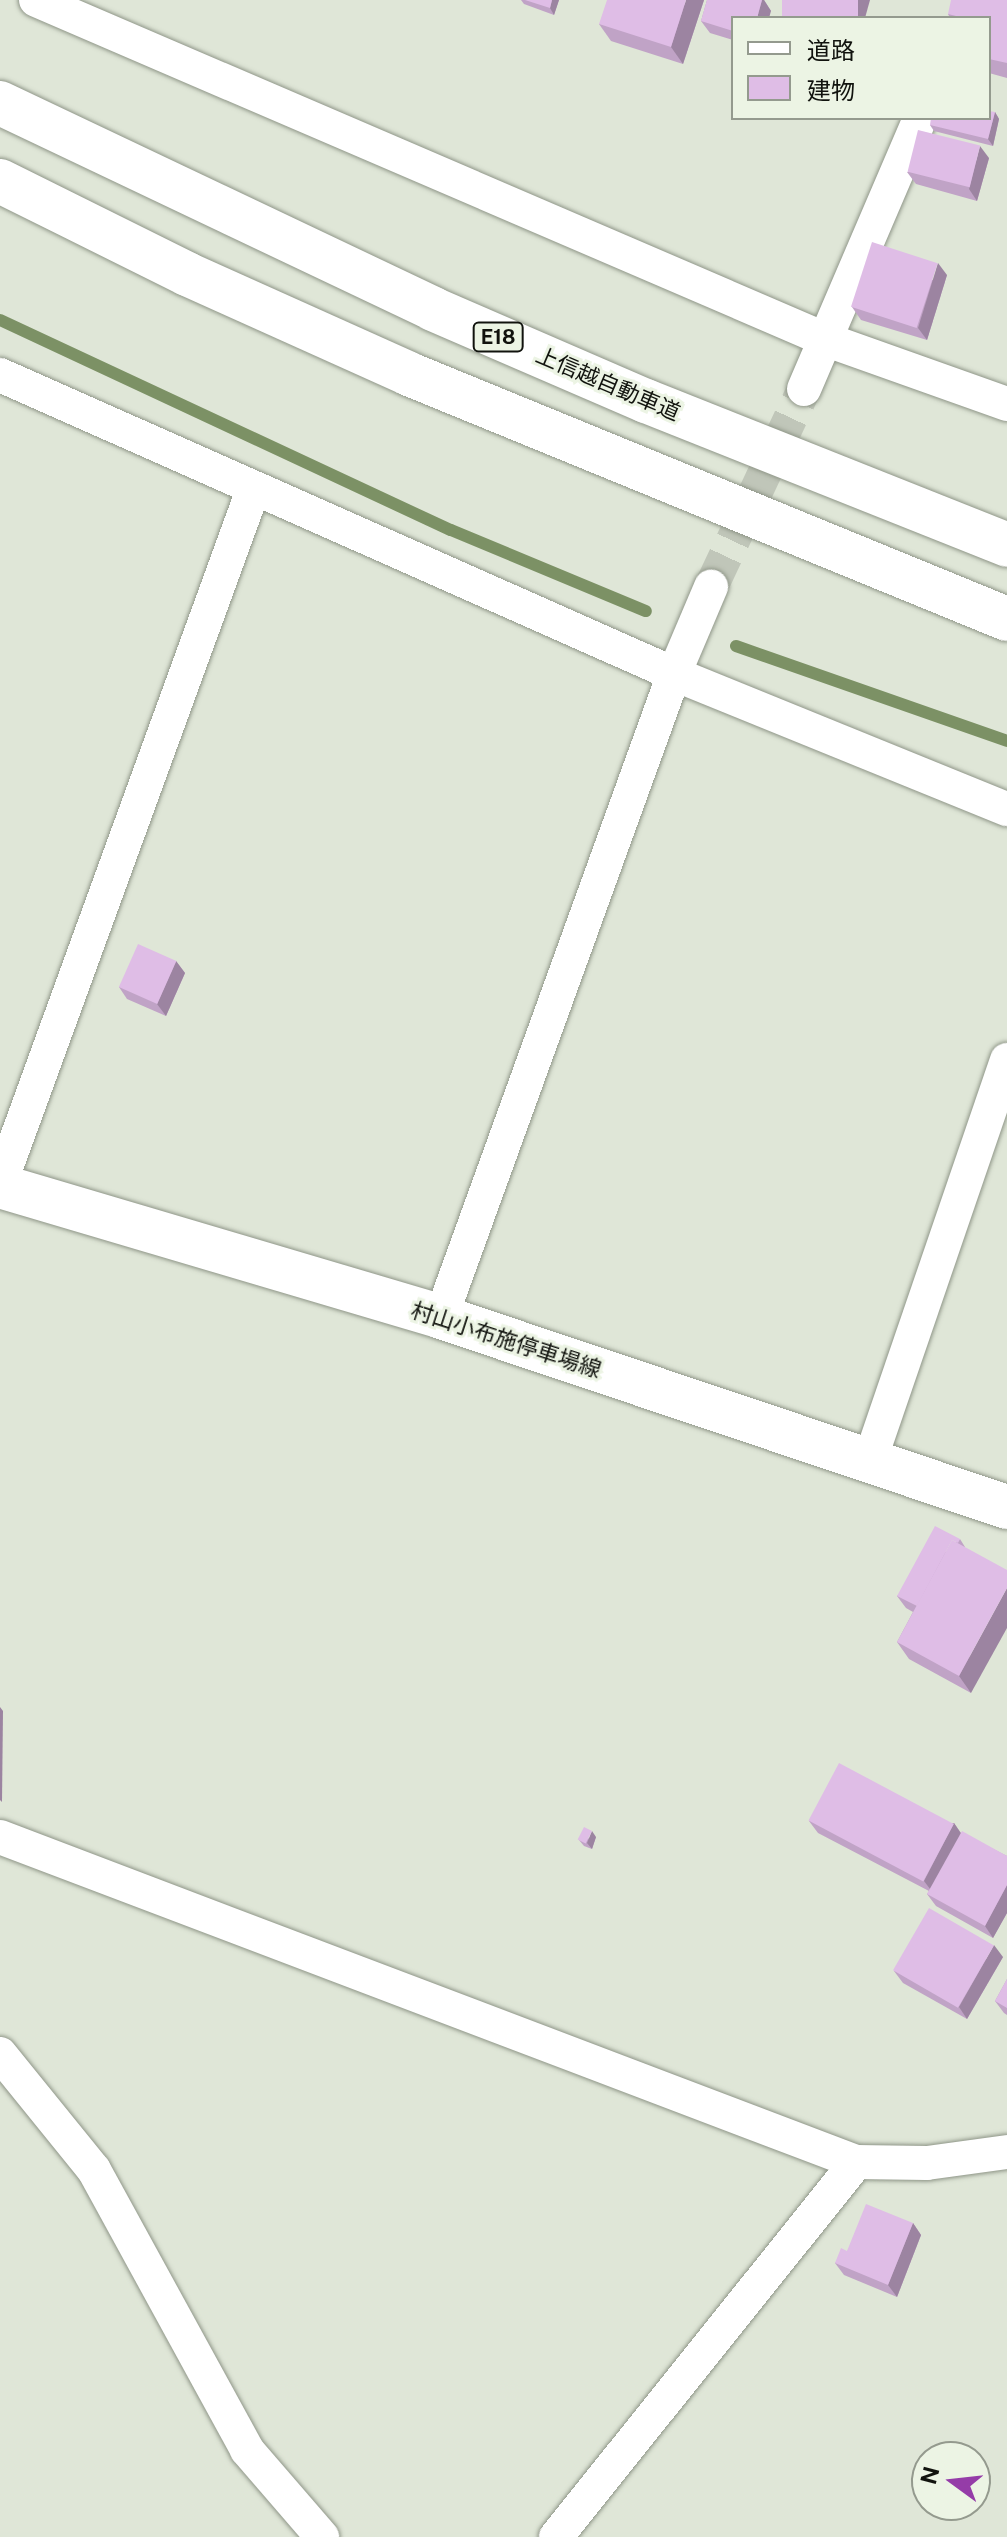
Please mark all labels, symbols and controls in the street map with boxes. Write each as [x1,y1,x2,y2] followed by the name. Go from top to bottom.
[731,16,991,120] legend
[807,36,855,64] text: 道路
[807,76,855,104] text: 建物
[472,321,524,353] road number: E18
[532,342,684,426] street label: 上信越自動車道
[408,1297,604,1383] street label: 村山小布施停車場線
[911,2441,991,2521] north arrow
[915,2464,945,2487] text: N

